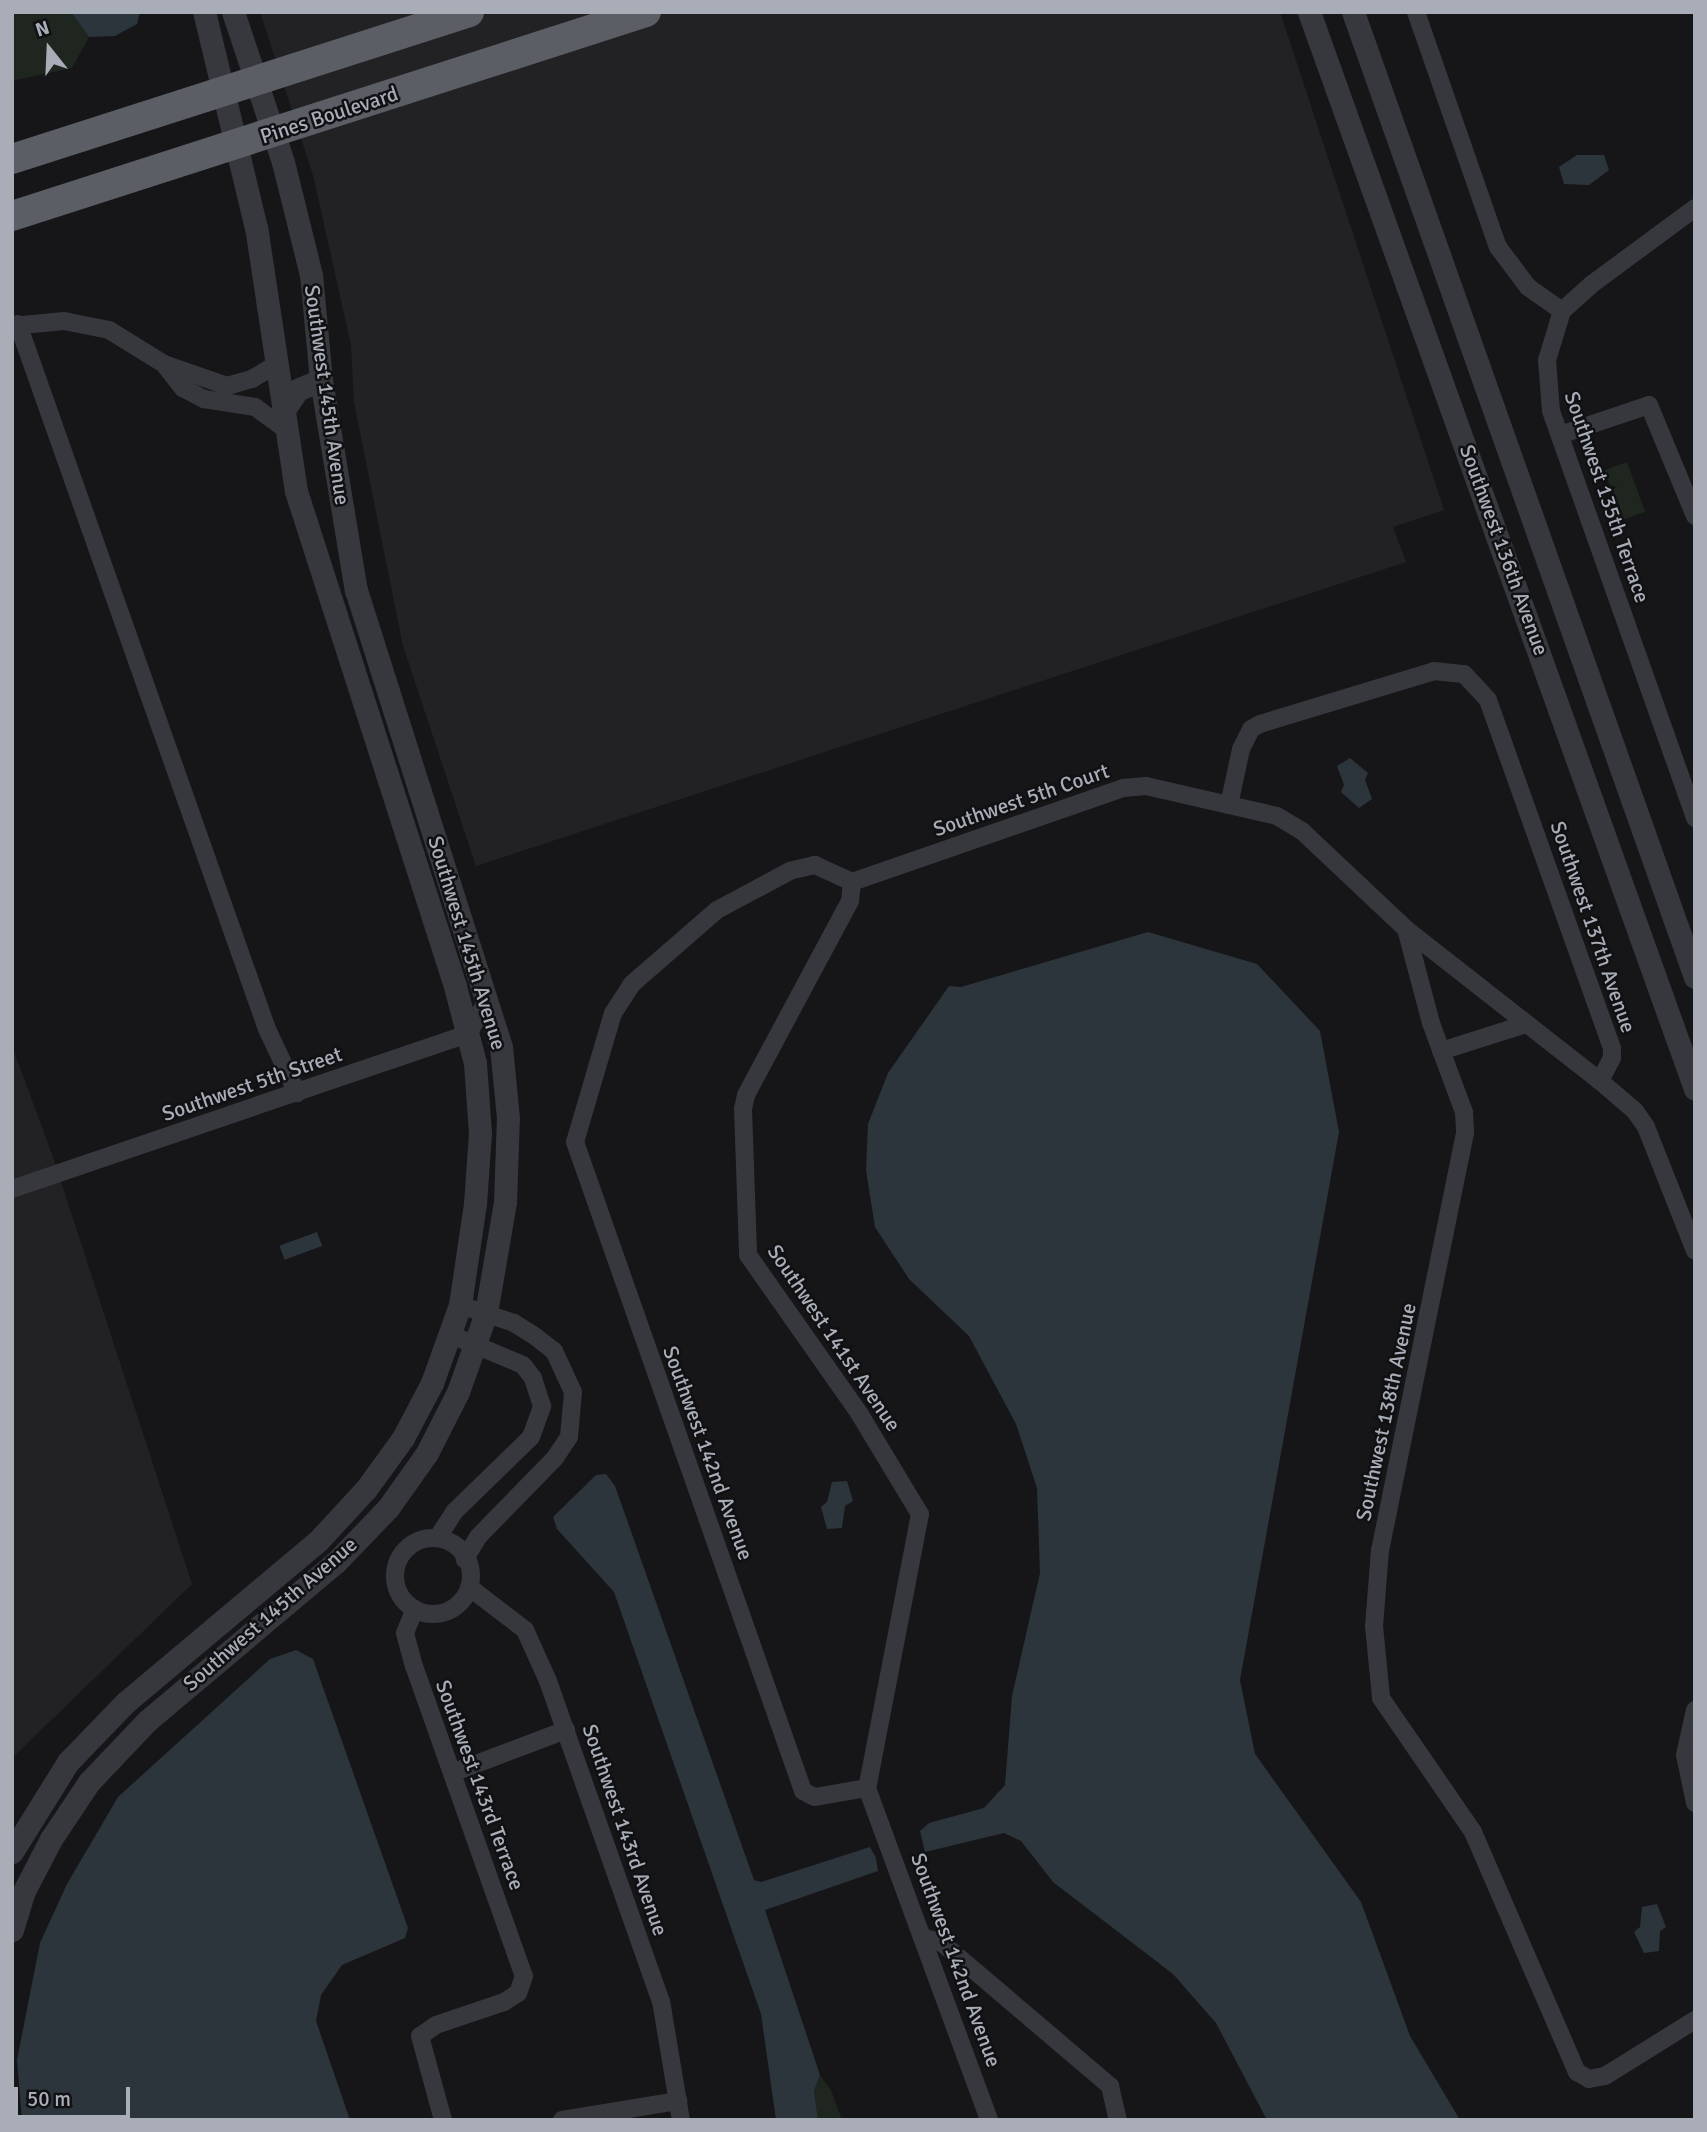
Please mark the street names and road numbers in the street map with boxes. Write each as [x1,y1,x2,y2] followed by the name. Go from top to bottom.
[257,81,401,149] street label: Pines Boulevard
[299,283,355,507] street label: Southwest 145th Avenue
[1559,388,1655,606] street label: Southwest 135th Terrace
[1454,441,1554,659] street label: Southwest 136th Avenue
[930,758,1112,842] street label: Southwest 5th Court
[1545,818,1641,1036] street label: Southwest 137th Avenue
[422,833,512,1053] street label: Southwest 145th Avenue
[159,1041,345,1127] street label: Southwest 5th Street
[762,1240,906,1436] street label: Southwest 141st Avenue
[1351,1301,1421,1523] street label: Southwest 138th Avenue
[658,1342,758,1564] street label: Southwest 142nd Avenue
[178,1532,362,1696] street label: Southwest 145th Avenue
[430,1677,530,1893] street label: Southwest 143rd Terrace
[577,1721,673,1939] street label: Southwest 143rd Avenue
[906,1849,1006,2071] street label: Southwest 142nd Avenue

